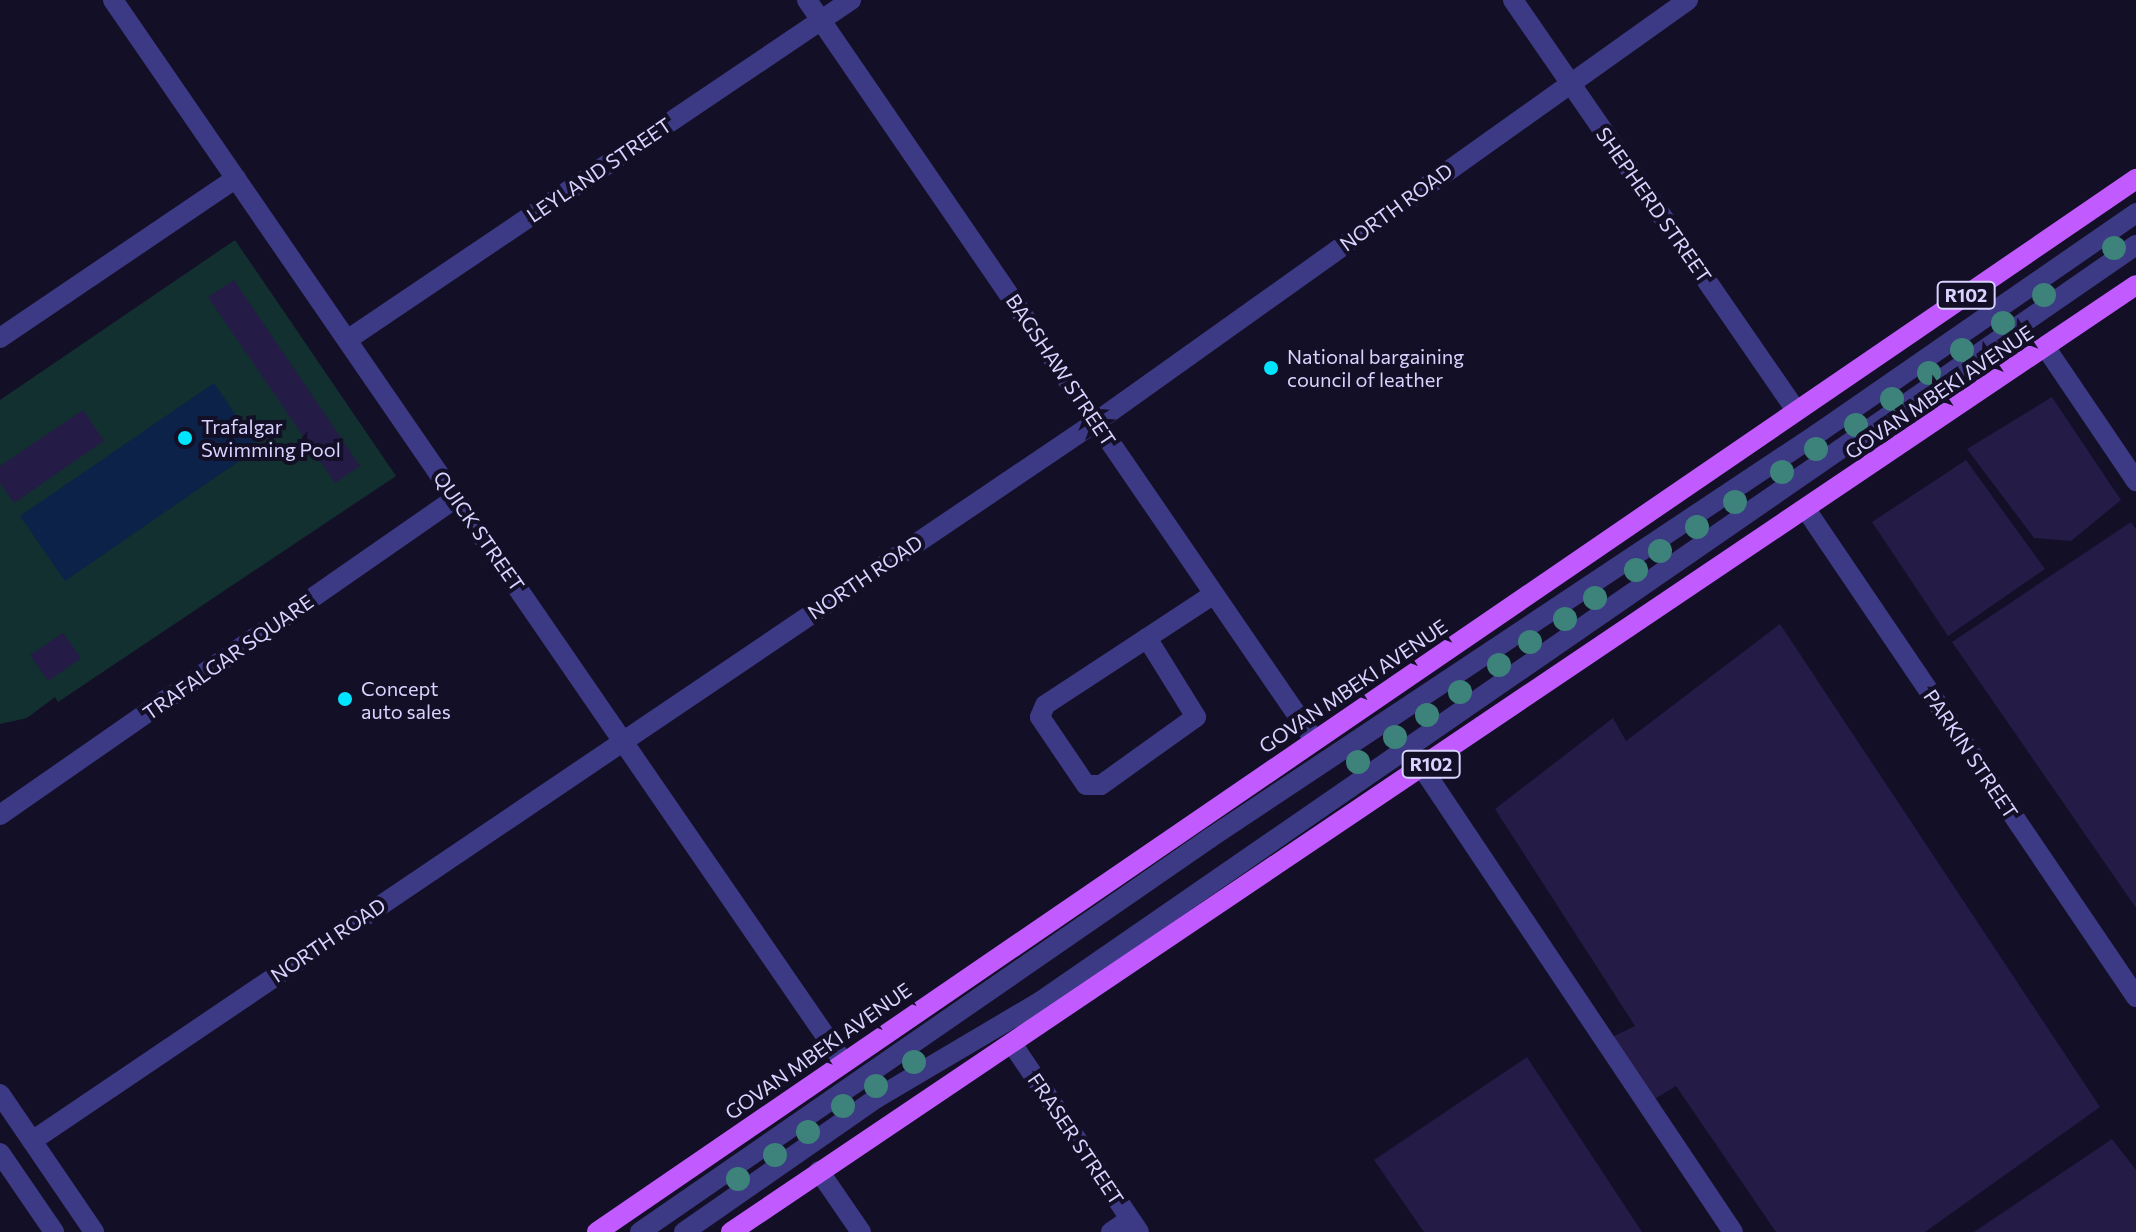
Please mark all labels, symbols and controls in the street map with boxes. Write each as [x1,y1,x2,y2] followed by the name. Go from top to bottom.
[522,113,676,227] street label: LEYLAND STREET
[1591,123,1717,287] street label: SHEPHERD STREET
[1335,158,1457,256] street label: NORTH ROAD
[1936,281,1996,309] road number: R102
[1001,289,1121,451] street label: BAGSHAW STREET
[1840,320,2038,464] street label: GOVAN MBEKI AVENUE
[1287,344,1464,391] place label: National bargaining council of leather
[1262,359,1280,377] marker: National bargaining council of leather
[201,414,341,461] place label: Trafalgar Swimming Pool
[176,429,194,447] marker: Trafalgar Swimming Pool
[429,466,529,596] street label: QUICK STREET
[803,530,927,624] street label: NORTH ROAD
[138,589,318,725] street label: TRAFALGAR SQUARE
[1254,614,1452,758] street label: GOVAN MBEKI AVENUE
[361,676,451,723] place label: Concept auto sales
[1919,685,2023,823] street label: PARKIN STREET
[336,690,354,708] marker: Concept auto sales
[1401,750,1461,778] road number: R102
[266,893,390,987] street label: NORTH ROAD
[720,978,916,1124] street label: GOVAN MBEKI AVENUE
[1023,1069,1129,1209] street label: FRASER STREET

